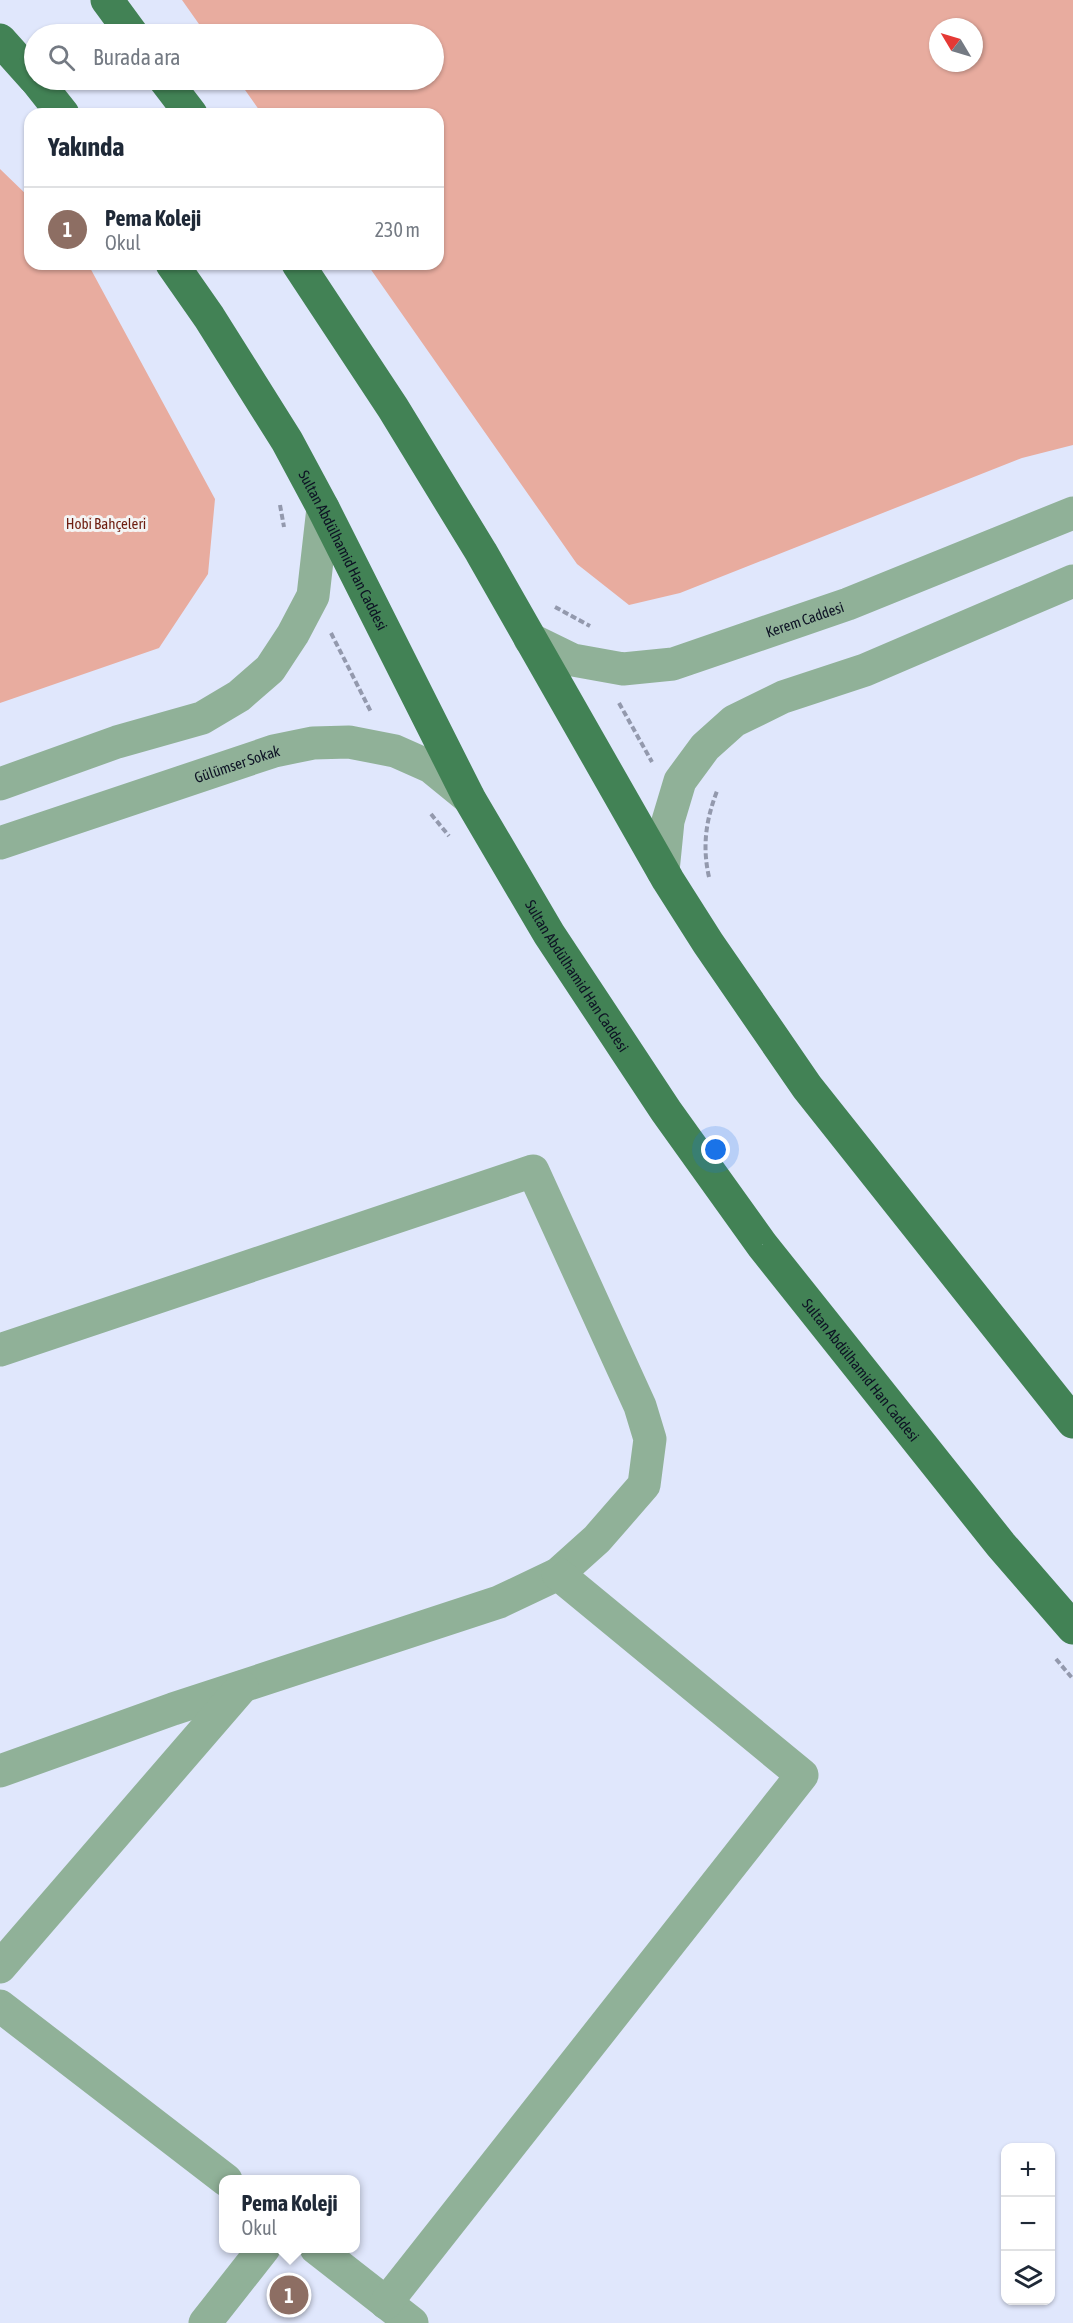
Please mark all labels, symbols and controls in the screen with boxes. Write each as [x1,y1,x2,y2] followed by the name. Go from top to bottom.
[929,18,983,72] north arrow
[24,24,444,90] search box
[45,41,78,74] icon: search
[93,44,181,70] text: Burada ara
[48,132,124,162] text: Yakında
[105,205,201,231] text: Pema Koleji
[63,218,72,241] text: 1
[375,218,420,241] text: 230 m
[105,231,140,254] text: Okul
[296,467,392,633] street label: Sultan Abdülhamid Han Caddesi
[66,515,146,532] park label: Hobi Bahçeleri
[763,598,846,640] street label: Kerem Caddesi
[192,741,282,786] street label: Gülümser Sokak
[522,897,633,1055] street label: Sultan Abdülhamid Han Caddesi
[701,1135,730,1164] your location
[799,1295,923,1444] street label: Sultan Abdülhamid Han Caddesi
[1001,2143,1055,2305] map controls
[1001,2143,1055,2197] button: +
[219,2175,360,2253] popup
[241,2190,338,2216] text: Pema Koleji
[1001,2197,1055,2251] button: −
[241,2216,277,2239] text: Okul
[1001,2251,1055,2305] button: layers
[270,2272,308,2318] pin: 1

